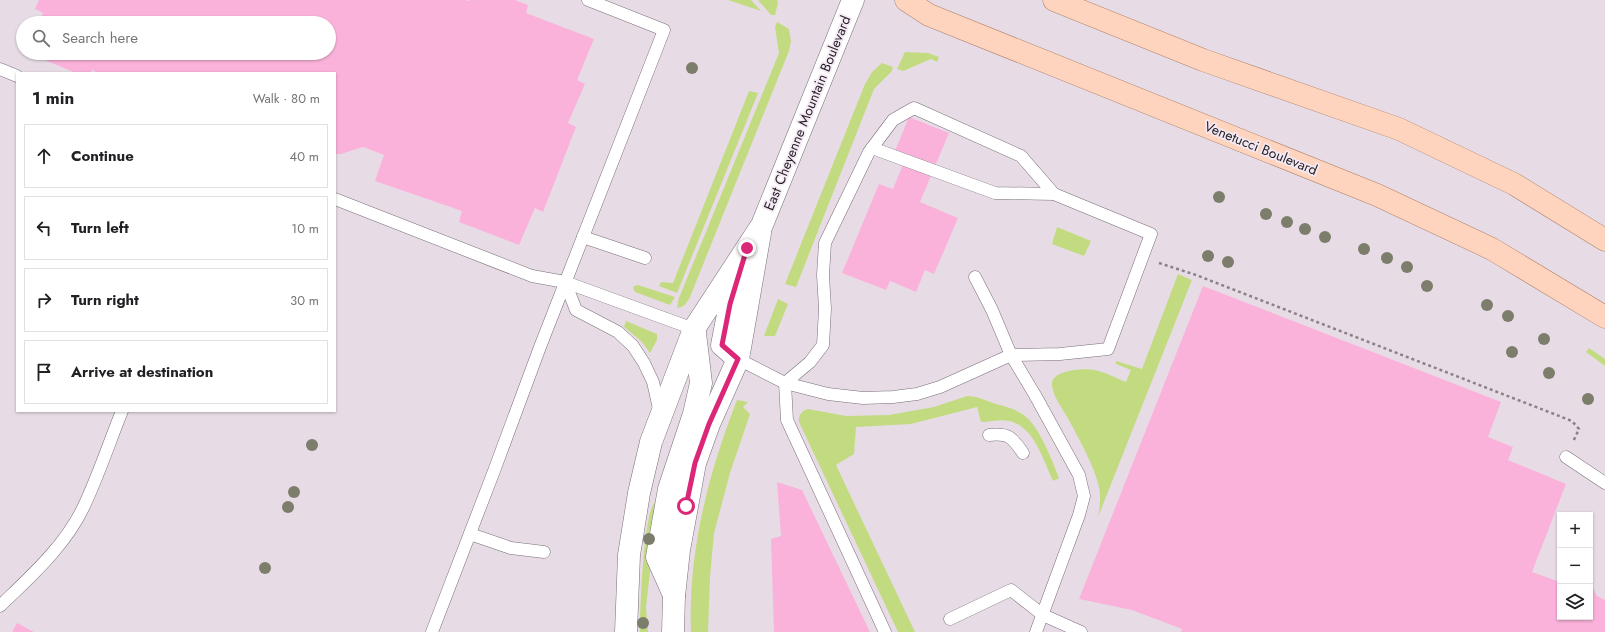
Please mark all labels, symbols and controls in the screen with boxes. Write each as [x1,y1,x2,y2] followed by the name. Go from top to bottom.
[759,13,855,213] street label: East Cheyenne Mountain Boulevard
[16,16,336,60] search box
[30,27,52,49] icon: search
[62,27,138,49] text: Search here
[32,86,74,110] text: 1 min
[253,89,320,108] text: Walk · 80 m
[1201,116,1321,180] street label: Venetucci Boulevard
[33,145,55,167] icon: ahead
[71,145,134,167] text: Continue
[290,147,319,166] text: 40 m
[33,217,55,239] icon: left
[71,217,129,239] text: Turn left
[291,219,319,238] text: 10 m
[738,239,756,257] route end
[33,289,55,311] icon: right
[71,289,139,311] text: Turn right
[290,291,319,310] text: 30 m
[33,361,55,383] icon: arrive
[71,361,213,383] text: Arrive at destination
[677,497,695,515] route start
[1557,512,1593,620] map controls
[1557,512,1593,548] button: +
[1557,548,1593,584] button: −
[1557,584,1593,620] button: layers

